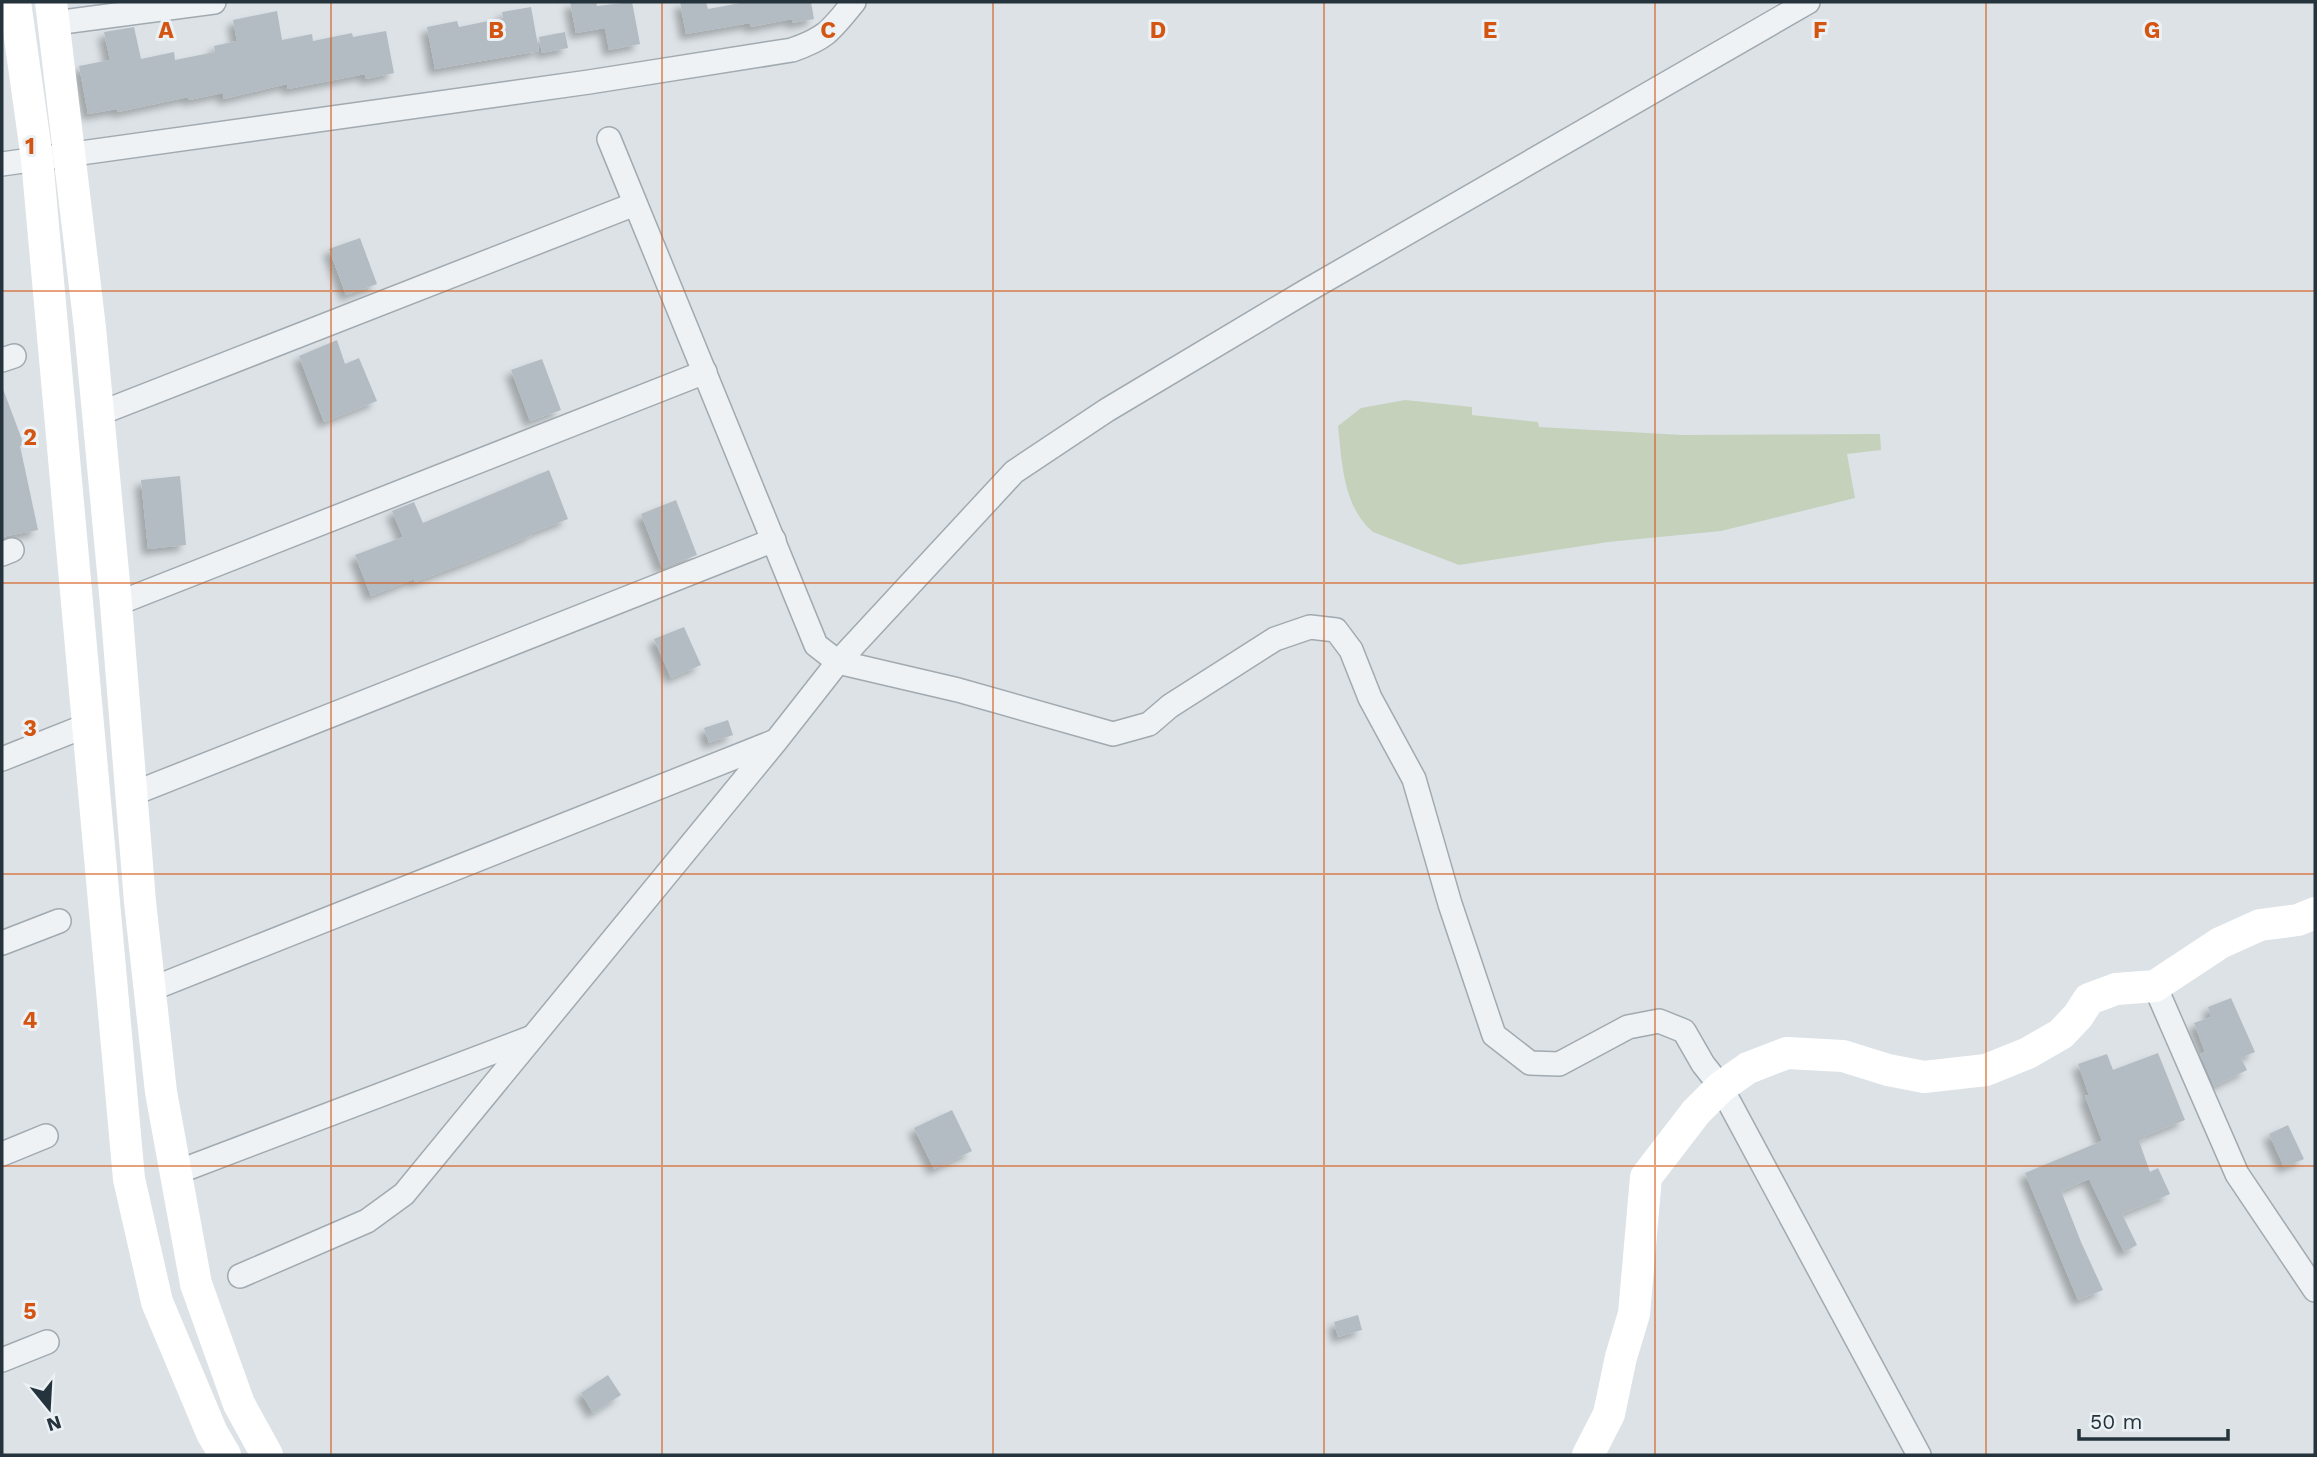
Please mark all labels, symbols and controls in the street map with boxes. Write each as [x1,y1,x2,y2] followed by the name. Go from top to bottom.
[158,17,174,44] text: A
[488,17,504,44] text: B
[820,17,836,44] text: C
[1150,17,1166,44] text: D
[1483,17,1497,44] text: E
[1813,17,1827,44] text: F
[2144,17,2160,44] text: G
[25,133,35,160] text: 1
[23,424,37,451] text: 2
[23,715,37,742] text: 3
[23,1007,38,1034] text: 4
[23,1298,37,1325] text: 5
[14,1373,84,1443] north arrow
[2079,1398,2228,1442] scale bar
[2090,1409,2142,1434] text: 50 m
[44,1411,64,1437] text: N

